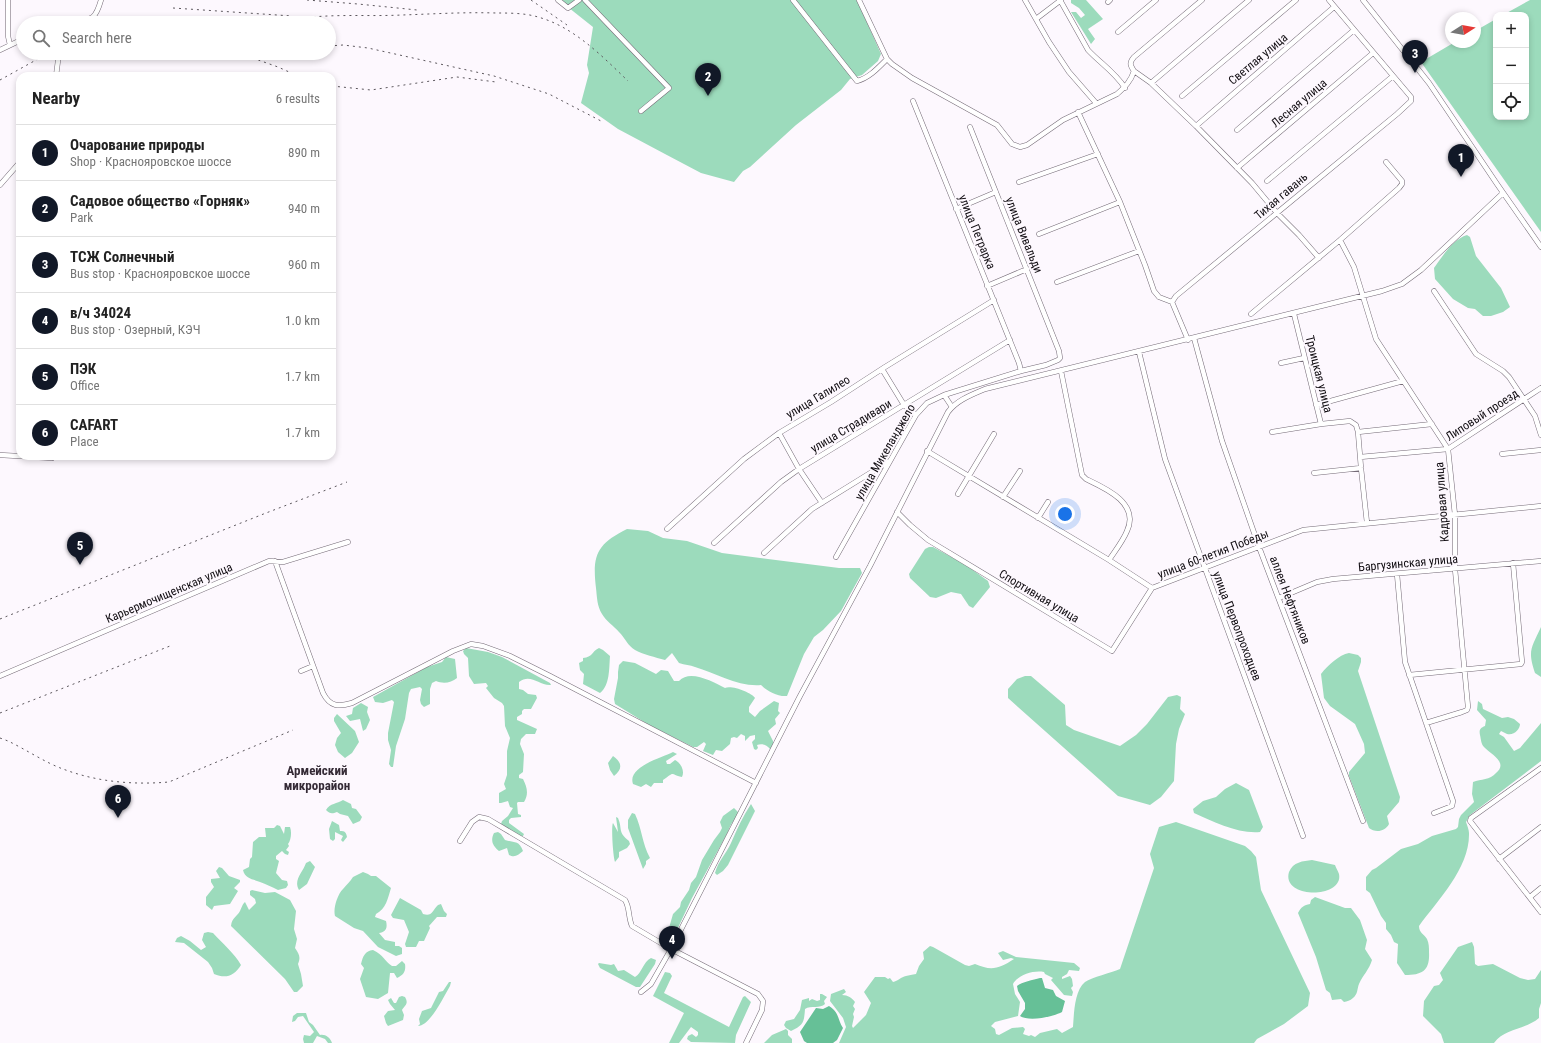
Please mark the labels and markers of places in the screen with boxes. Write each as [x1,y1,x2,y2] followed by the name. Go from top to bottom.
[1402,40,1428,73] pin: 3
[695,63,721,96] pin: 2
[1448,144,1474,177] pin: 1
[67,532,93,565] pin: 5
[105,785,131,818] pin: 6
[659,926,685,959] pin: 4

